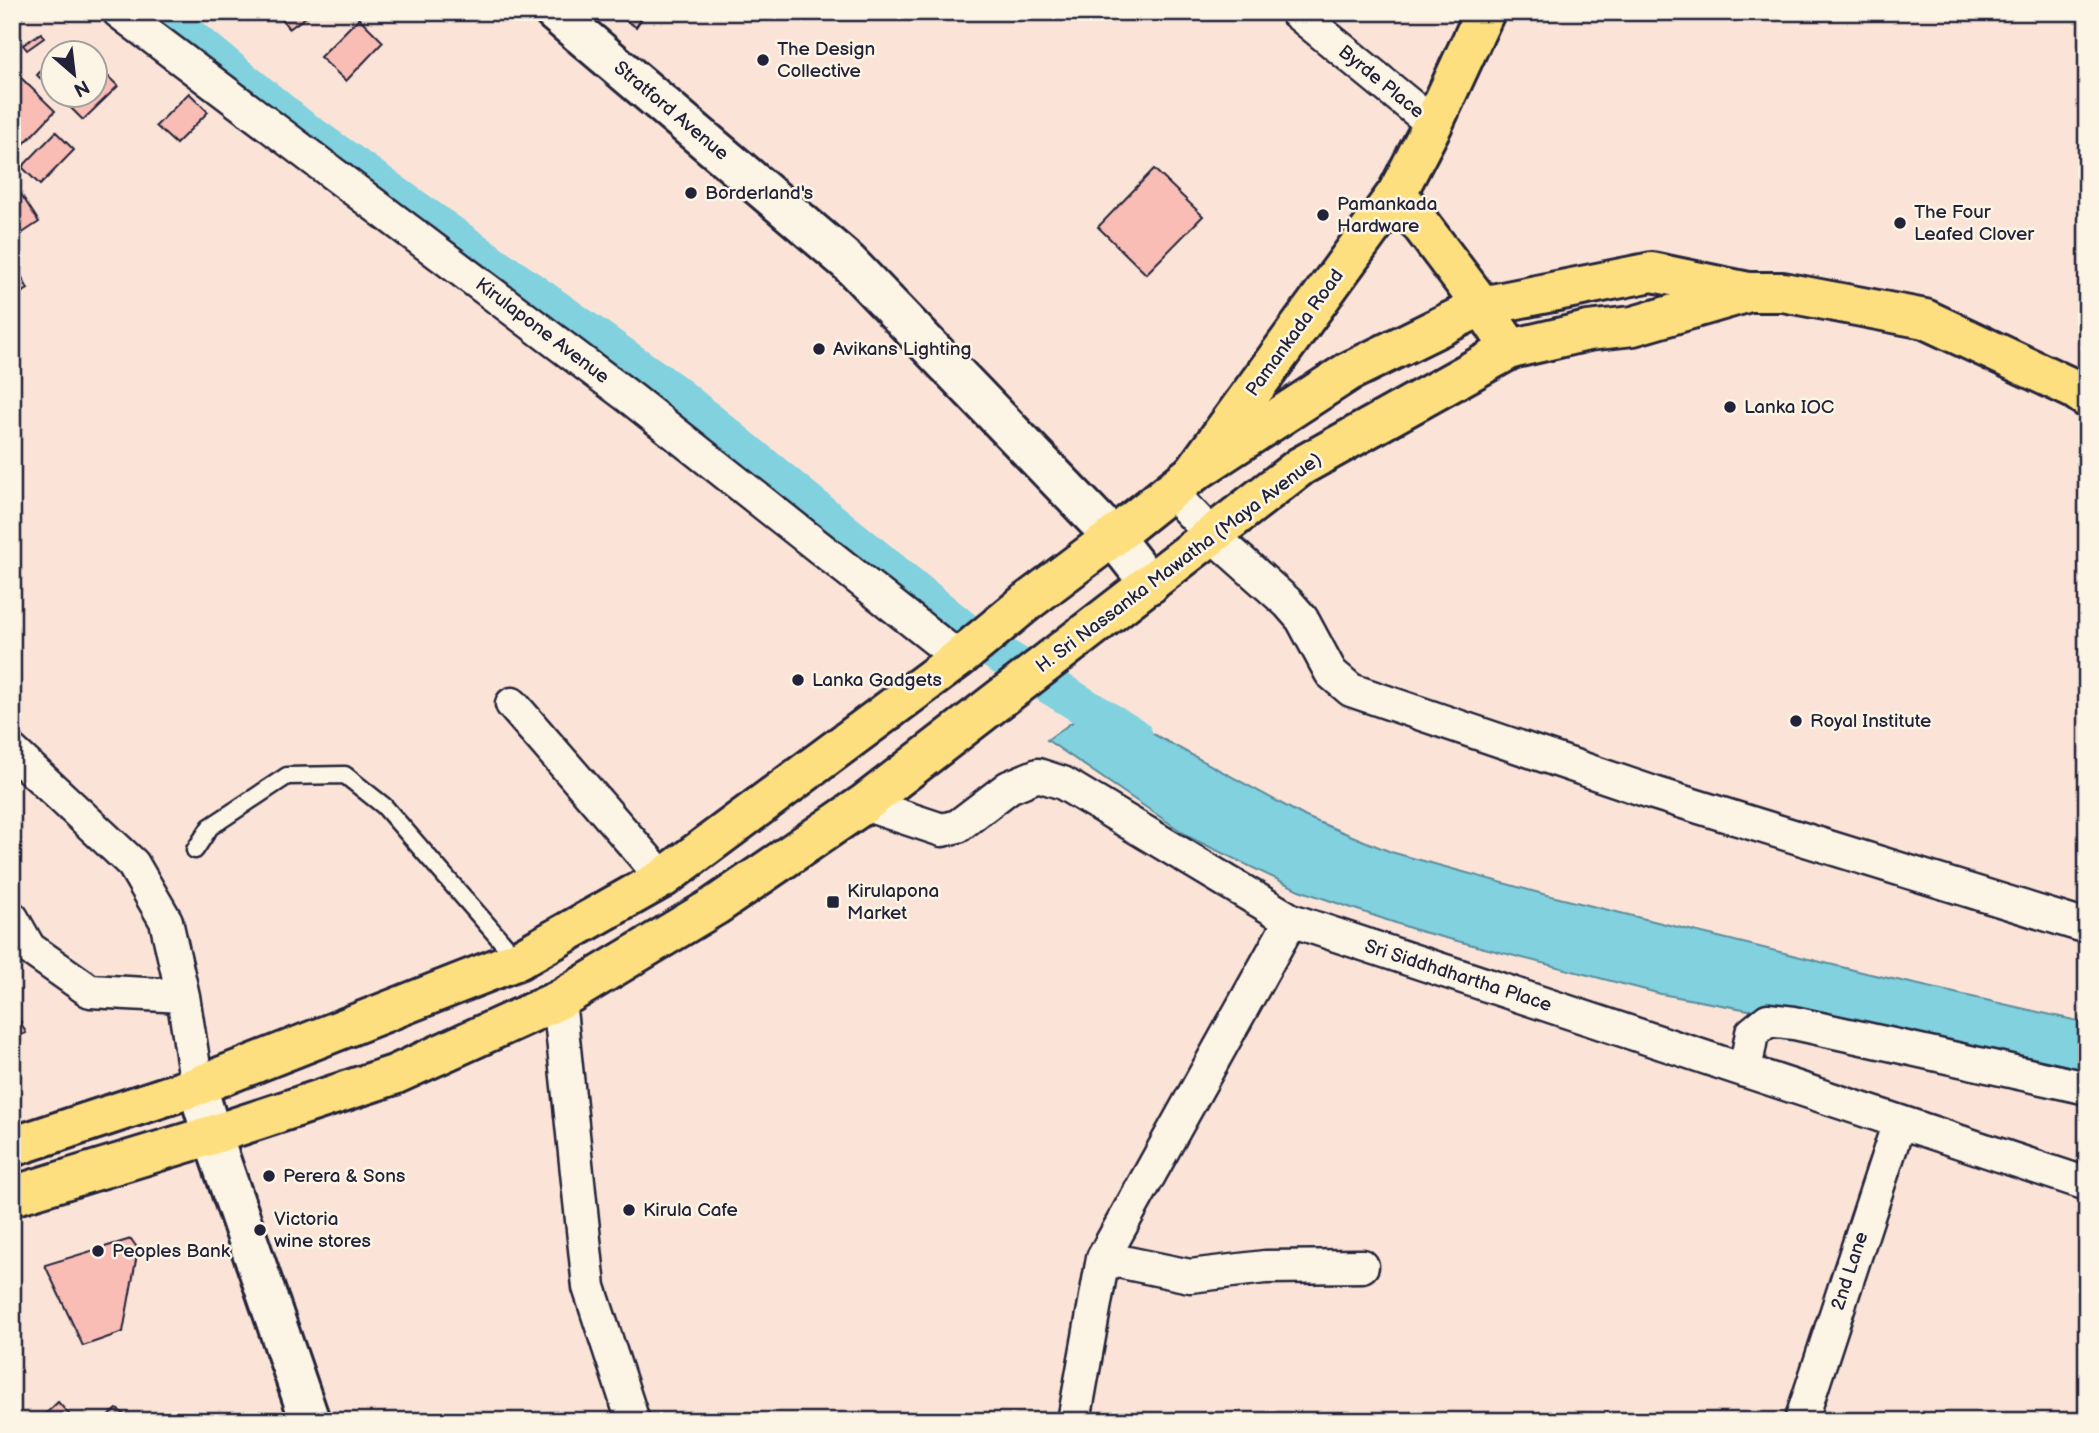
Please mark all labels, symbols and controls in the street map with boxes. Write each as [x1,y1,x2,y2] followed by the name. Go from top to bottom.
[38,38,108,108] north arrow
[777,38,875,83] place label: The Design Collective
[1334,40,1428,124] street label: Byrde Place
[755,52,771,68] marker: The Design Collective
[609,56,733,166] street label: Stratford Avenue
[70,74,93,101] text: N
[705,182,813,205] place label: Borderland's
[683,185,699,201] marker: Borderland's
[1337,193,1438,238] place label: Pamankada Hardware
[1914,201,2035,246] place label: The Four Leafed Clover
[1315,207,1331,223] marker: Pamankada Hardware
[1892,215,1908,231] marker: The Four Leafed Clover
[1241,265,1349,401] street label: Pamankada Road
[471,273,613,389] street label: Kirulapone Avenue
[833,338,971,361] place label: Avikans Lighting
[811,341,827,357] marker: Avikans Lighting
[1744,396,1834,419] place label: Lanka IOC
[1722,399,1738,415] marker: Lanka IOC
[1032,448,1326,678] street label: H. Sri Nassanka Mawatha (Maya Avenue)
[812,669,942,692] place label: Lanka Gadgets
[790,672,806,688] marker: Lanka Gadgets
[1810,710,1931,733] place label: Royal Institute
[1788,713,1804,729] marker: Royal Institute
[847,880,939,925] place label: Kirulapona Market
[825,894,841,910] marker: Kirulapona Market
[1362,935,1554,1017] street label: Sri Siddhdhartha Place
[283,1165,405,1188] place label: Perera & Sons
[261,1168,277,1184] marker: Perera & Sons
[643,1199,738,1222] place label: Kirula Cafe
[621,1202,637,1218] marker: Kirula Cafe
[274,1208,371,1253] place label: Victoria wine stores
[252,1222,268,1238] marker: Victoria wine stores
[1827,1229,1873,1313] street label: 2nd Lane
[112,1240,231,1263] place label: Peoples Bank
[90,1243,106,1259] marker: Peoples Bank

